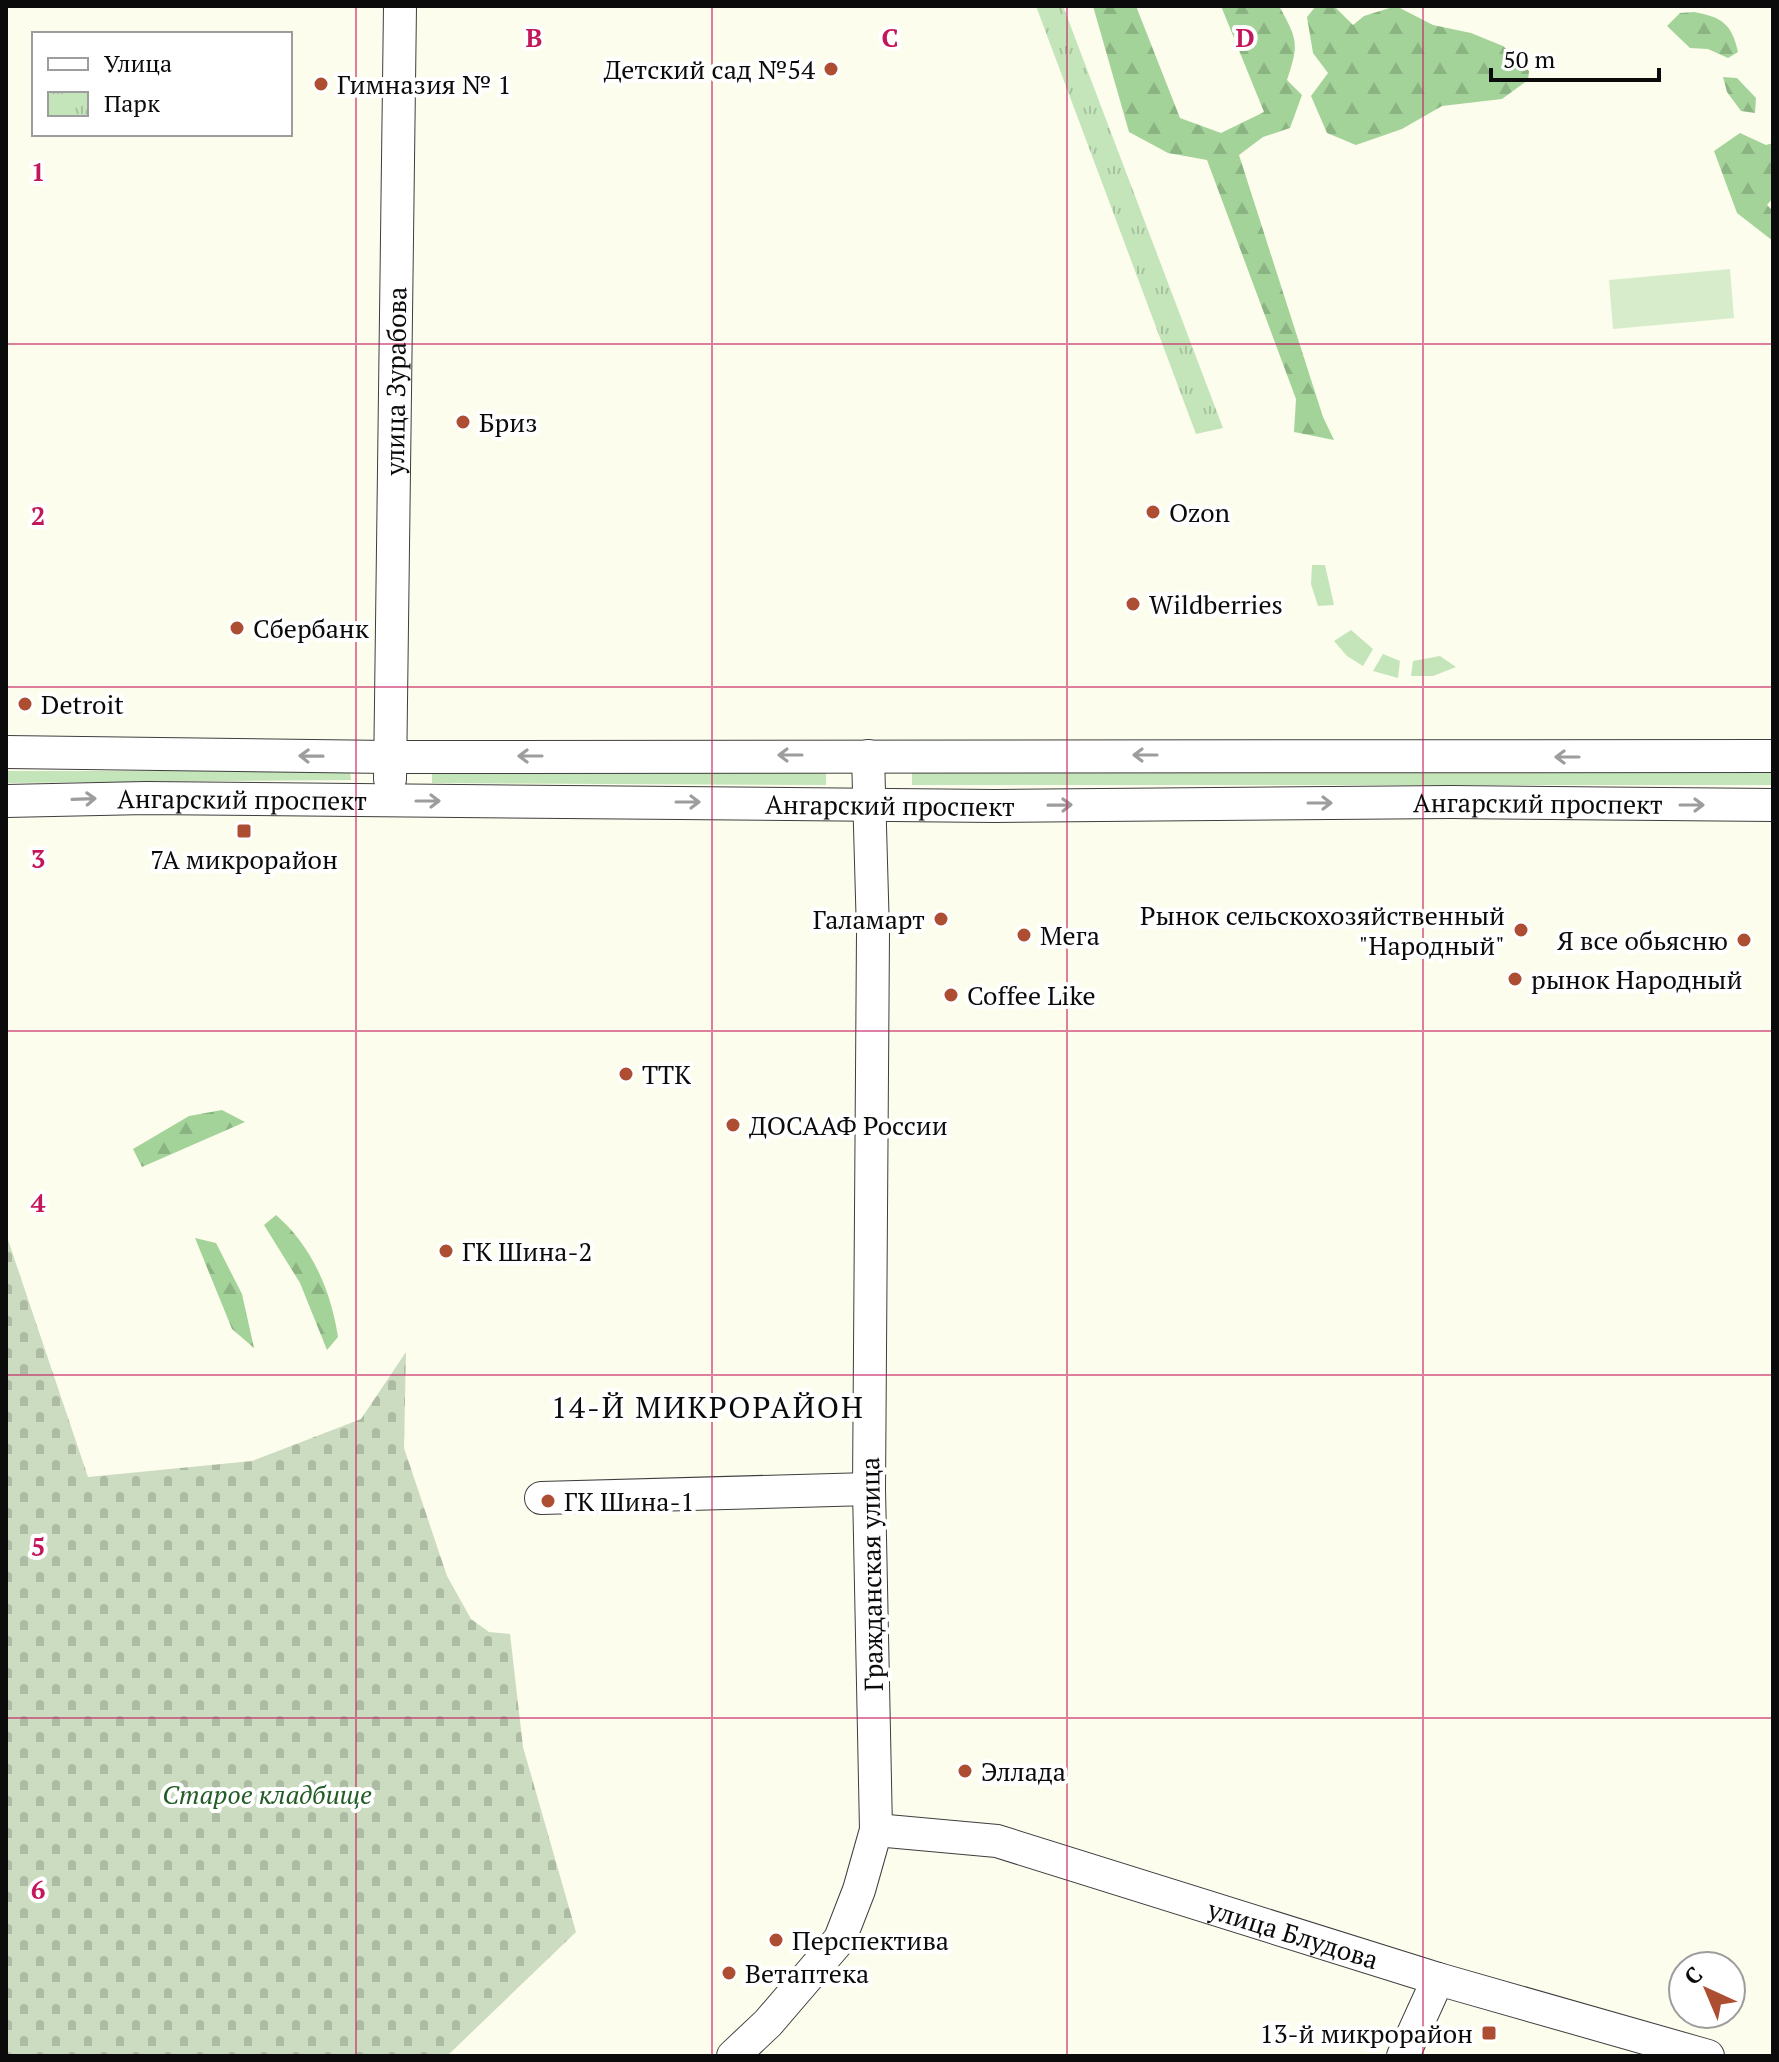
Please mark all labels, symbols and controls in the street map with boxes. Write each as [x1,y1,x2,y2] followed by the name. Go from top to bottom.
[526,20,542,54] text: B
[882,20,898,54] text: C
[1235,20,1255,54] text: D
[32,32,292,136] legend
[1491,32,1659,82] scale bar
[1503,43,1555,75] text: 50 m
[104,47,172,79] text: Улица
[604,52,815,86] place label: Детский сад №54
[822,60,840,78] marker: Детский сад №54
[337,67,511,101] place label: Гимназия № 1
[312,75,330,93] marker: Гимназия № 1
[104,87,160,119] text: Парк
[31,154,45,188] text: 1
[377,286,413,477] street label: улица Зурабова
[479,405,538,439] place label: Бриз
[454,413,472,431] marker: Бриз
[1169,495,1230,529] place label: Ozon
[31,498,45,532] text: 2
[1144,503,1162,521] marker: Ozon
[1149,587,1283,621] place label: Wildberries
[1124,595,1142,613] marker: Wildberries
[253,611,370,645] place label: Сбербанк
[228,619,246,637] marker: Сбербанк
[41,687,124,721] place label: Detroit
[16,695,34,713] marker: Detroit
[777,747,804,763] one-way arrow
[1132,747,1159,763] one-way arrow
[298,748,325,764] one-way arrow
[517,748,544,764] one-way arrow
[1554,749,1581,765] one-way arrow
[117,781,367,817] street label: Ангарский проспект
[1413,785,1663,821] street label: Ангарский проспект
[765,787,1015,823] street label: Ангарский проспект
[70,792,97,807] one-way arrow
[414,793,441,809] one-way arrow
[674,795,701,810] one-way arrow
[1306,795,1333,811] one-way arrow
[1046,797,1073,813] one-way arrow
[1678,797,1705,813] one-way arrow
[235,822,253,840] marker: 7А микрорайон
[31,841,45,875] text: 3
[150,842,338,876] place label: 7А микрорайон
[1140,898,1505,962] place label: Рынок сельскохозяйственный "Народный"
[813,902,925,936] place label: Галамарт
[932,910,950,928] marker: Галамарт
[1040,918,1100,952] place label: Мега
[1512,921,1530,939] marker: Рынок сельскохозяйственный "Народный"
[1557,923,1728,957] place label: Я все обьясню
[1015,926,1033,944] marker: Мега
[1735,931,1753,949] marker: Я все обьясню
[1531,962,1742,996] place label: рынок Народный
[1506,970,1524,988] marker: рынок Народный
[967,978,1096,1012] place label: Coffee Like
[942,986,960,1004] marker: Coffee Like
[642,1057,691,1091] place label: ТТК
[617,1065,635,1083] marker: ТТК
[749,1108,948,1142] place label: ДОСААФ России
[724,1116,742,1134] marker: ДОСААФ России
[31,1185,46,1219] text: 4
[462,1234,592,1268] place label: ГК Шина-2
[437,1242,455,1260] marker: ГК Шина-2
[551,1387,865,1427] district label: 14-Й МИКРОРАЙОН
[852,1457,890,1691] street label: Гражданская улица
[564,1484,694,1518] place label: ГК Шина-1
[539,1492,557,1510] marker: ГК Шина-1
[31,1529,45,1563] text: 5
[981,1754,1066,1788] place label: Эллада
[956,1762,974,1780] marker: Эллада
[162,1777,372,1811] park label: Старое кладбище
[31,1872,45,1906] text: 6
[1203,1891,1383,1976] street label: улица Блудова
[792,1923,949,1957] place label: Перспектива
[767,1931,785,1949] marker: Перспектива
[1667,1950,1747,2030] north arrow
[745,1956,869,1990] place label: Ветаптека
[1678,1960,1708,1991] text: С
[720,1964,738,1982] marker: Ветаптека
[1260,2016,1473,2050] place label: 13-й микрорайон
[1480,2024,1498,2042] marker: 13-й микрорайон

